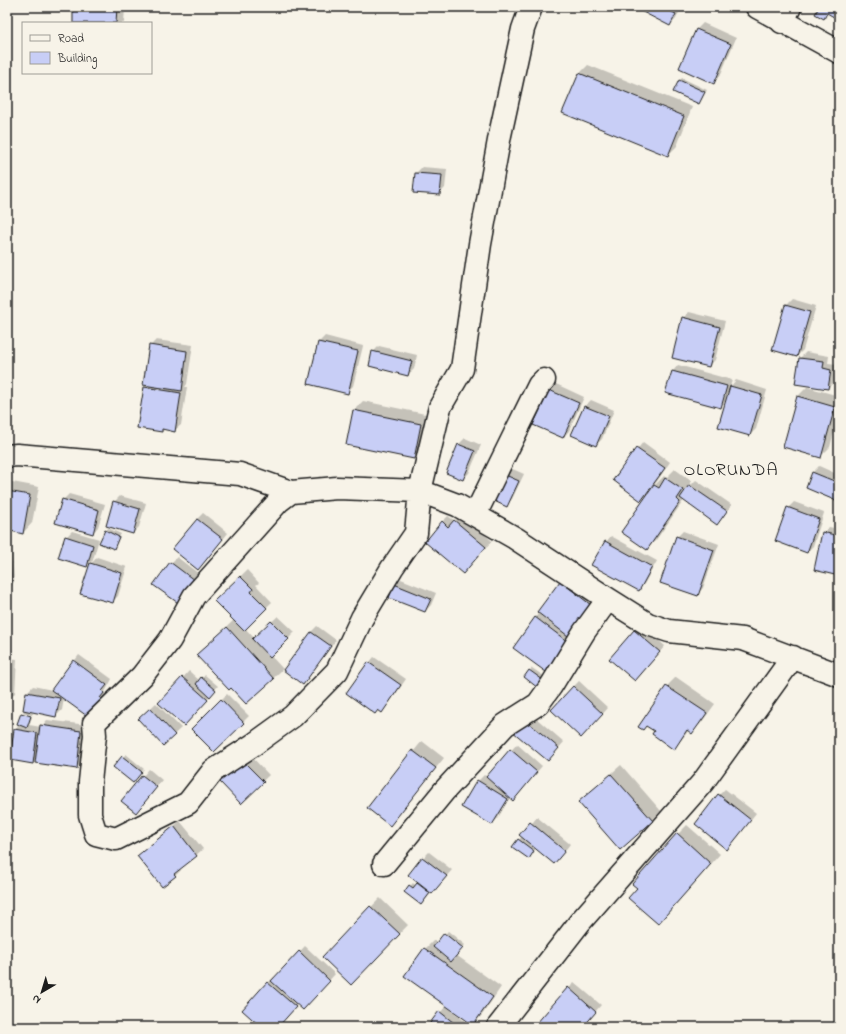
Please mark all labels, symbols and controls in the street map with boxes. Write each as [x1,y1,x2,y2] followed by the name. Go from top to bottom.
[22,22,152,74] legend
[58,30,84,48] text: Road
[57,50,97,69] text: Building
[683,458,779,484] district label: OLORUNDA
[22,972,62,1012] north arrow
[29,990,44,1008] text: N

